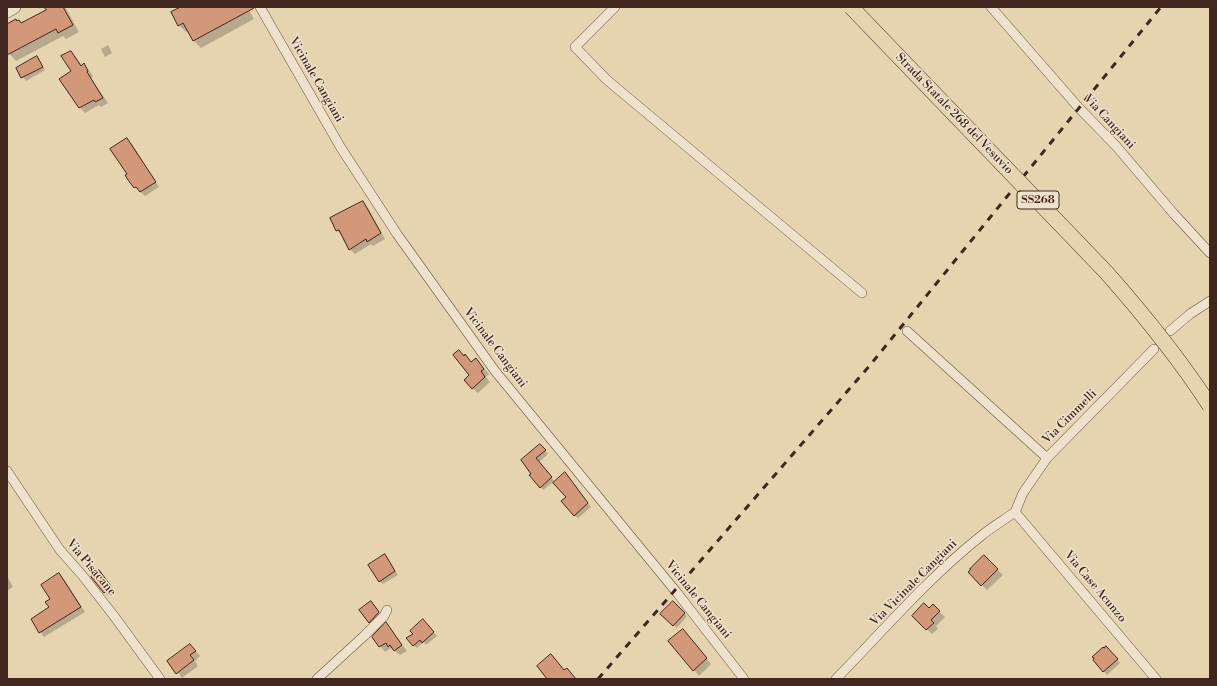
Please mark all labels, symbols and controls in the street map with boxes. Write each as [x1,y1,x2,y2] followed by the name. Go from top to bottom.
[286,35,346,125] street label: Vicinale Cangiani
[892,50,1016,178] street label: Strada Statale 268 del Vesuvio
[1080,92,1138,152] street label: Via Cangiani
[1017,191,1059,209] road number: SS268
[460,305,530,391] street label: Vicinale Cangiani
[1040,387,1100,447] street label: Via Cimmelli
[63,537,119,599] street label: Via Pisacane
[868,537,960,629] street label: Via Vicinale Cangiani
[1061,548,1129,626] street label: Via Case Acunzo
[662,558,734,642] street label: Vicinale Cangiani

